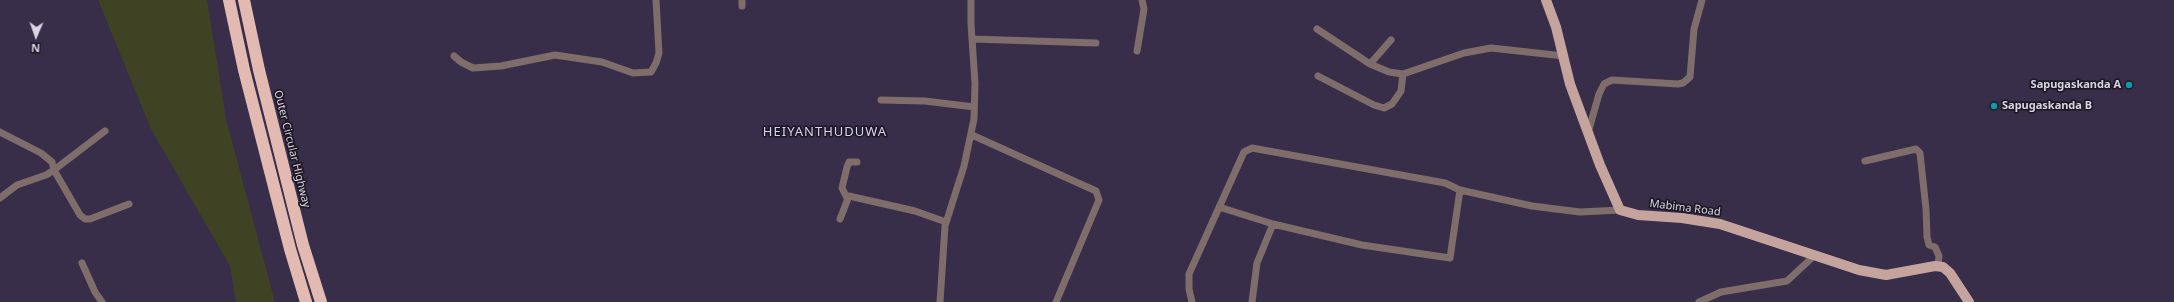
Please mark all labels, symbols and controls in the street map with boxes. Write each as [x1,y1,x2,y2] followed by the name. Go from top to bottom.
[16,16,56,56] north arrow
[31,41,40,56] text: N
[2031,78,2121,92] place label: Sapugaskanda A
[2124,80,2134,90] marker: Sapugaskanda A
[271,89,313,209] street label: Outer Circular Highway
[2002,99,2092,113] place label: Sapugaskanda B
[1989,101,1999,111] marker: Sapugaskanda B
[763,124,887,140] district label: HEIYANTHUDUWA
[1649,197,1721,219] street label: Mabima Road

